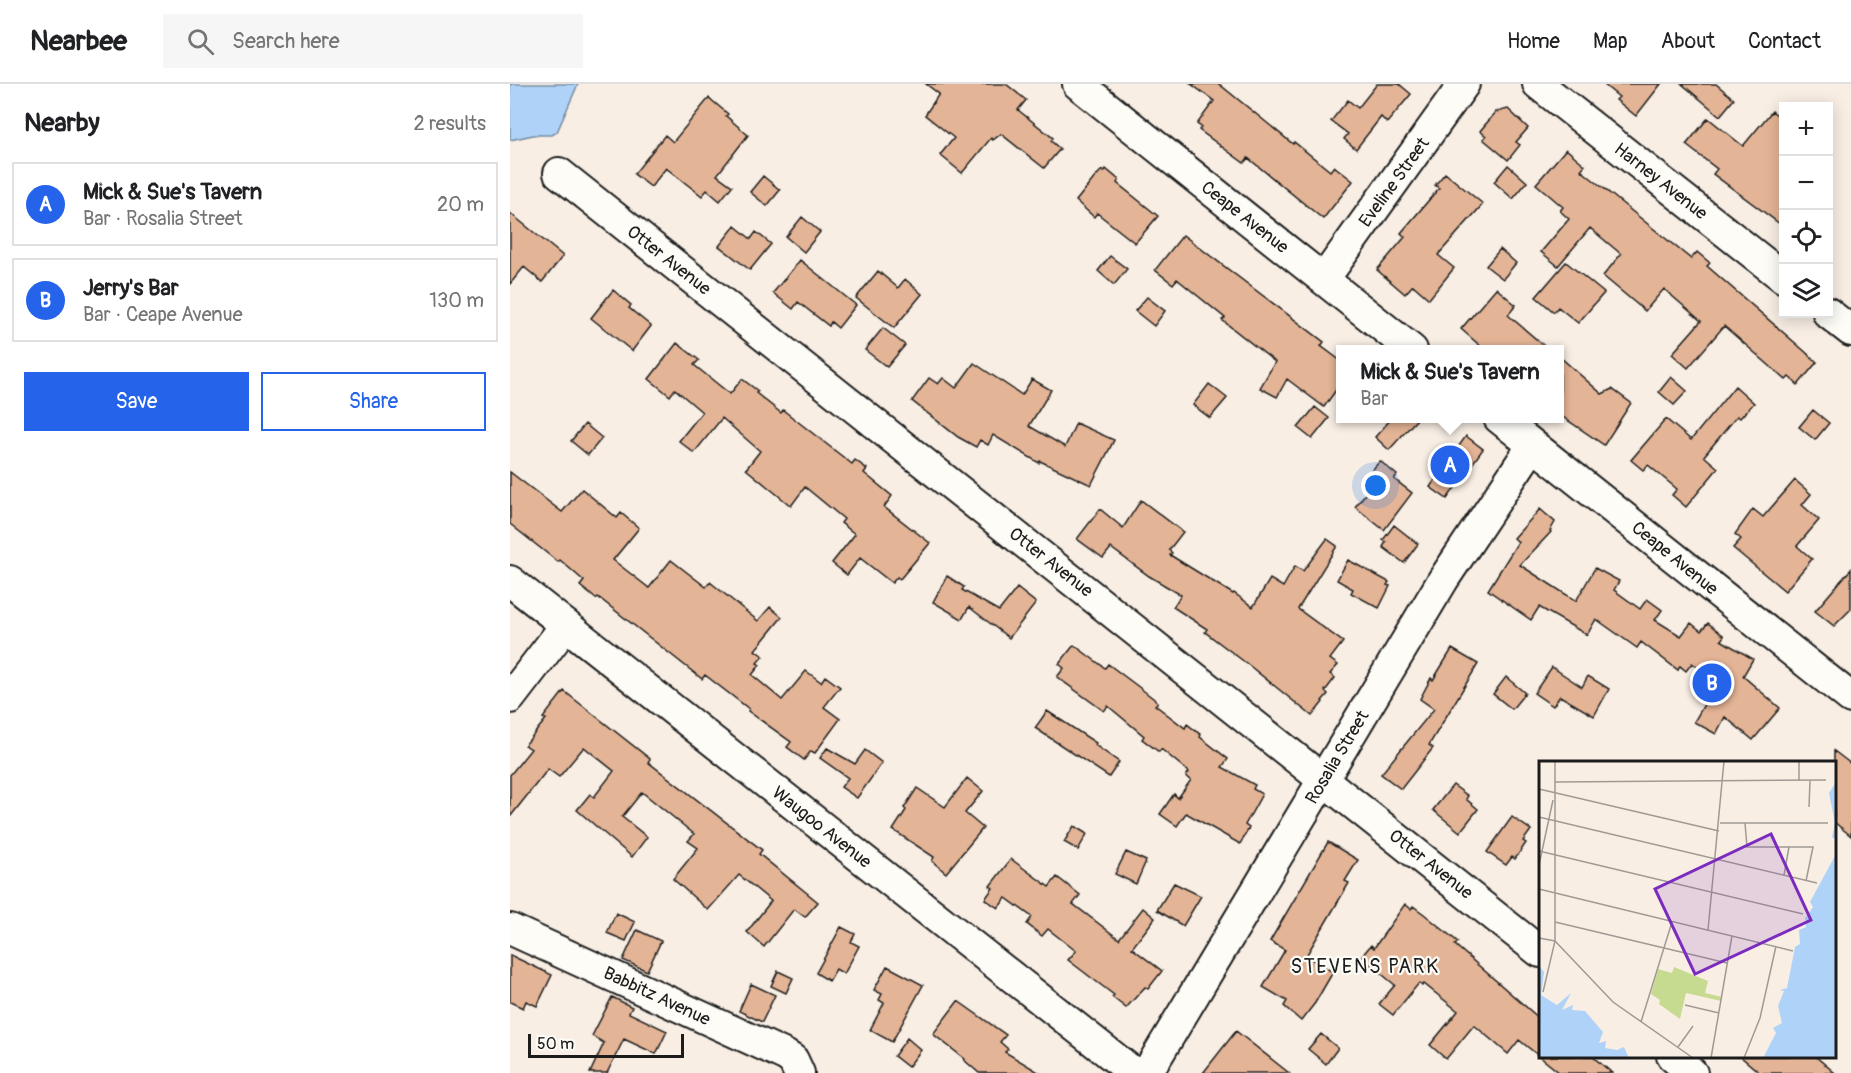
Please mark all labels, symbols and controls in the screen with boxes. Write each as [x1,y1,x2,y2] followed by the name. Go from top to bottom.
[163,14,583,68] search box
[30,24,127,59] text: Nearbee
[184,25,217,58] icon: search
[232,27,340,55] text: Search here
[1507,28,1560,55] text: Home
[1593,28,1628,55] text: Map
[1661,28,1715,55] text: About
[1748,28,1821,55] text: Contact
[1779,102,1833,318] map controls
[1779,102,1833,156] button: +
[24,107,100,139] text: Nearby
[414,111,486,136] text: 2 results
[1354,132,1435,232] street label: Eveline Street
[1609,138,1712,225] street label: Harney Avenue
[1779,156,1833,210] button: −
[1196,176,1293,259] street label: Ceape Avenue
[83,178,262,206] text: Mick & Sue's Tavern
[39,192,52,217] text: A
[437,192,484,217] text: 20 m
[83,206,243,231] text: Bar · Rosalia Street
[1779,210,1833,264] button: locate
[622,220,715,300] street label: Otter Avenue
[1779,264,1833,318] button: layers
[83,274,179,302] text: Jerry's Bar
[40,288,51,313] text: B
[429,288,484,313] text: 130 m
[83,302,243,327] text: Bar · Ceape Avenue
[1336,345,1564,423] popup
[1360,358,1540,386] text: Mick & Sue's Tavern
[24,372,249,431] button: Save
[261,372,486,431] button: Share
[1360,386,1388,411] text: Bar
[1430,442,1470,488] pin: A
[1361,471,1390,500] your location
[1627,516,1723,600] street label: Ceape Avenue
[1004,522,1097,602] street label: Otter Avenue
[1692,660,1732,706] pin: B
[1301,706,1375,808] street label: Rosalia Street
[1539,761,1836,1058] inset map
[767,781,876,873] street label: Waugoo Avenue
[1384,824,1477,904] street label: Otter Avenue
[1291,954,1439,979] district label: STEVENS PARK
[600,962,714,1031] street label: Babbitz Avenue
[528,1031,684,1058] scale bar
[537,1034,574,1054] text: 50 m

